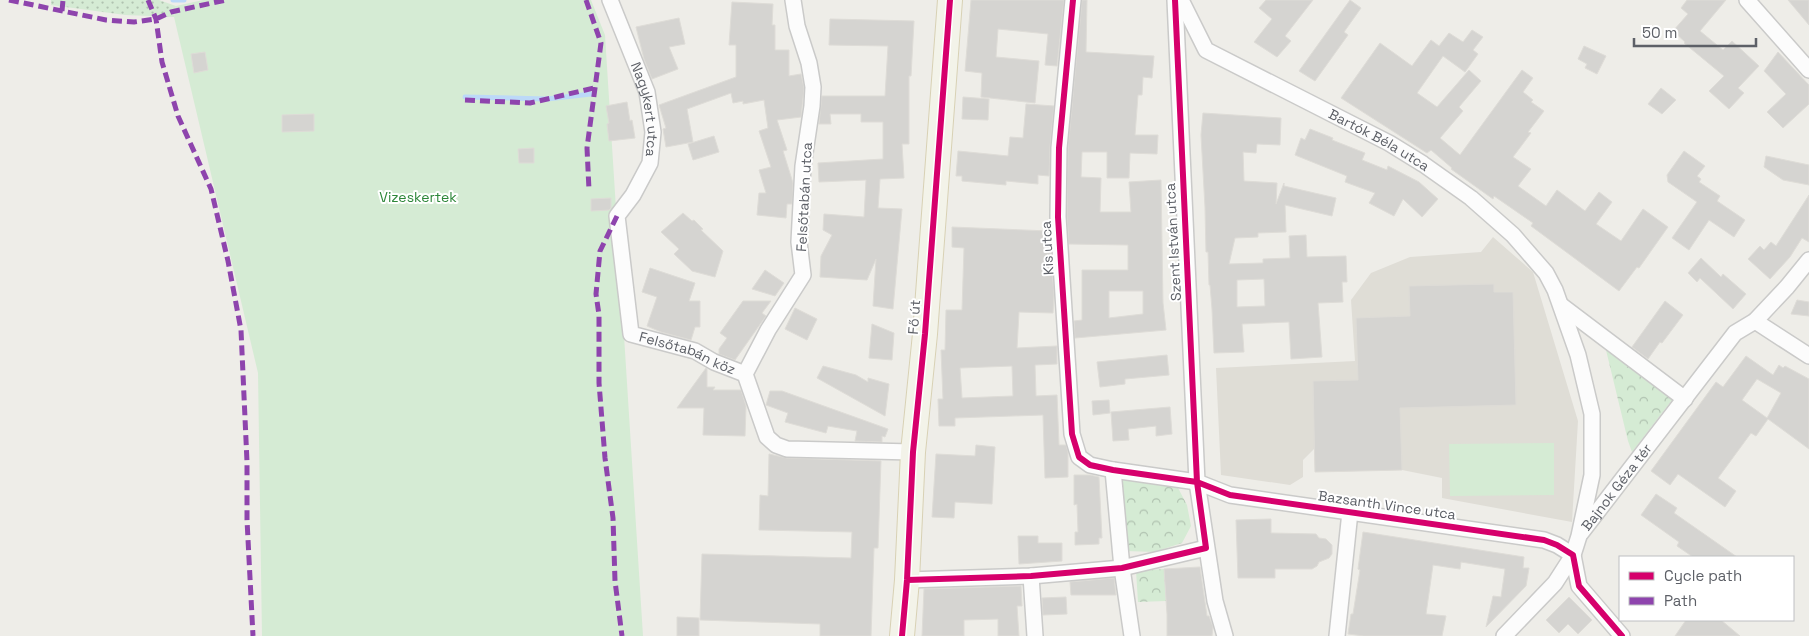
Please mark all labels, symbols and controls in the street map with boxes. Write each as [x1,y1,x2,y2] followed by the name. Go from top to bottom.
[1634,15,1756,47] scale bar
[1642,23,1677,42] text: 50 m
[627,59,662,158] street label: Nagykert utca
[1326,105,1433,175] street label: Bartók Béla utca
[792,142,816,252] street label: Felsőtabán utca
[1161,183,1185,301] street label: Szent István utca
[379,188,457,206] park label: Vizeskertek
[1037,221,1057,275] street label: Kis utca
[904,299,924,335] street label: Fő út
[637,328,738,378] street label: Felsőtabán köz
[1577,440,1656,534] street label: Bajnok Géza tér
[1317,486,1457,524] street label: Bazsanth Vince utca
[1619,556,1794,621] legend
[1664,566,1742,585] text: Cycle path
[1664,591,1697,610] text: Path

